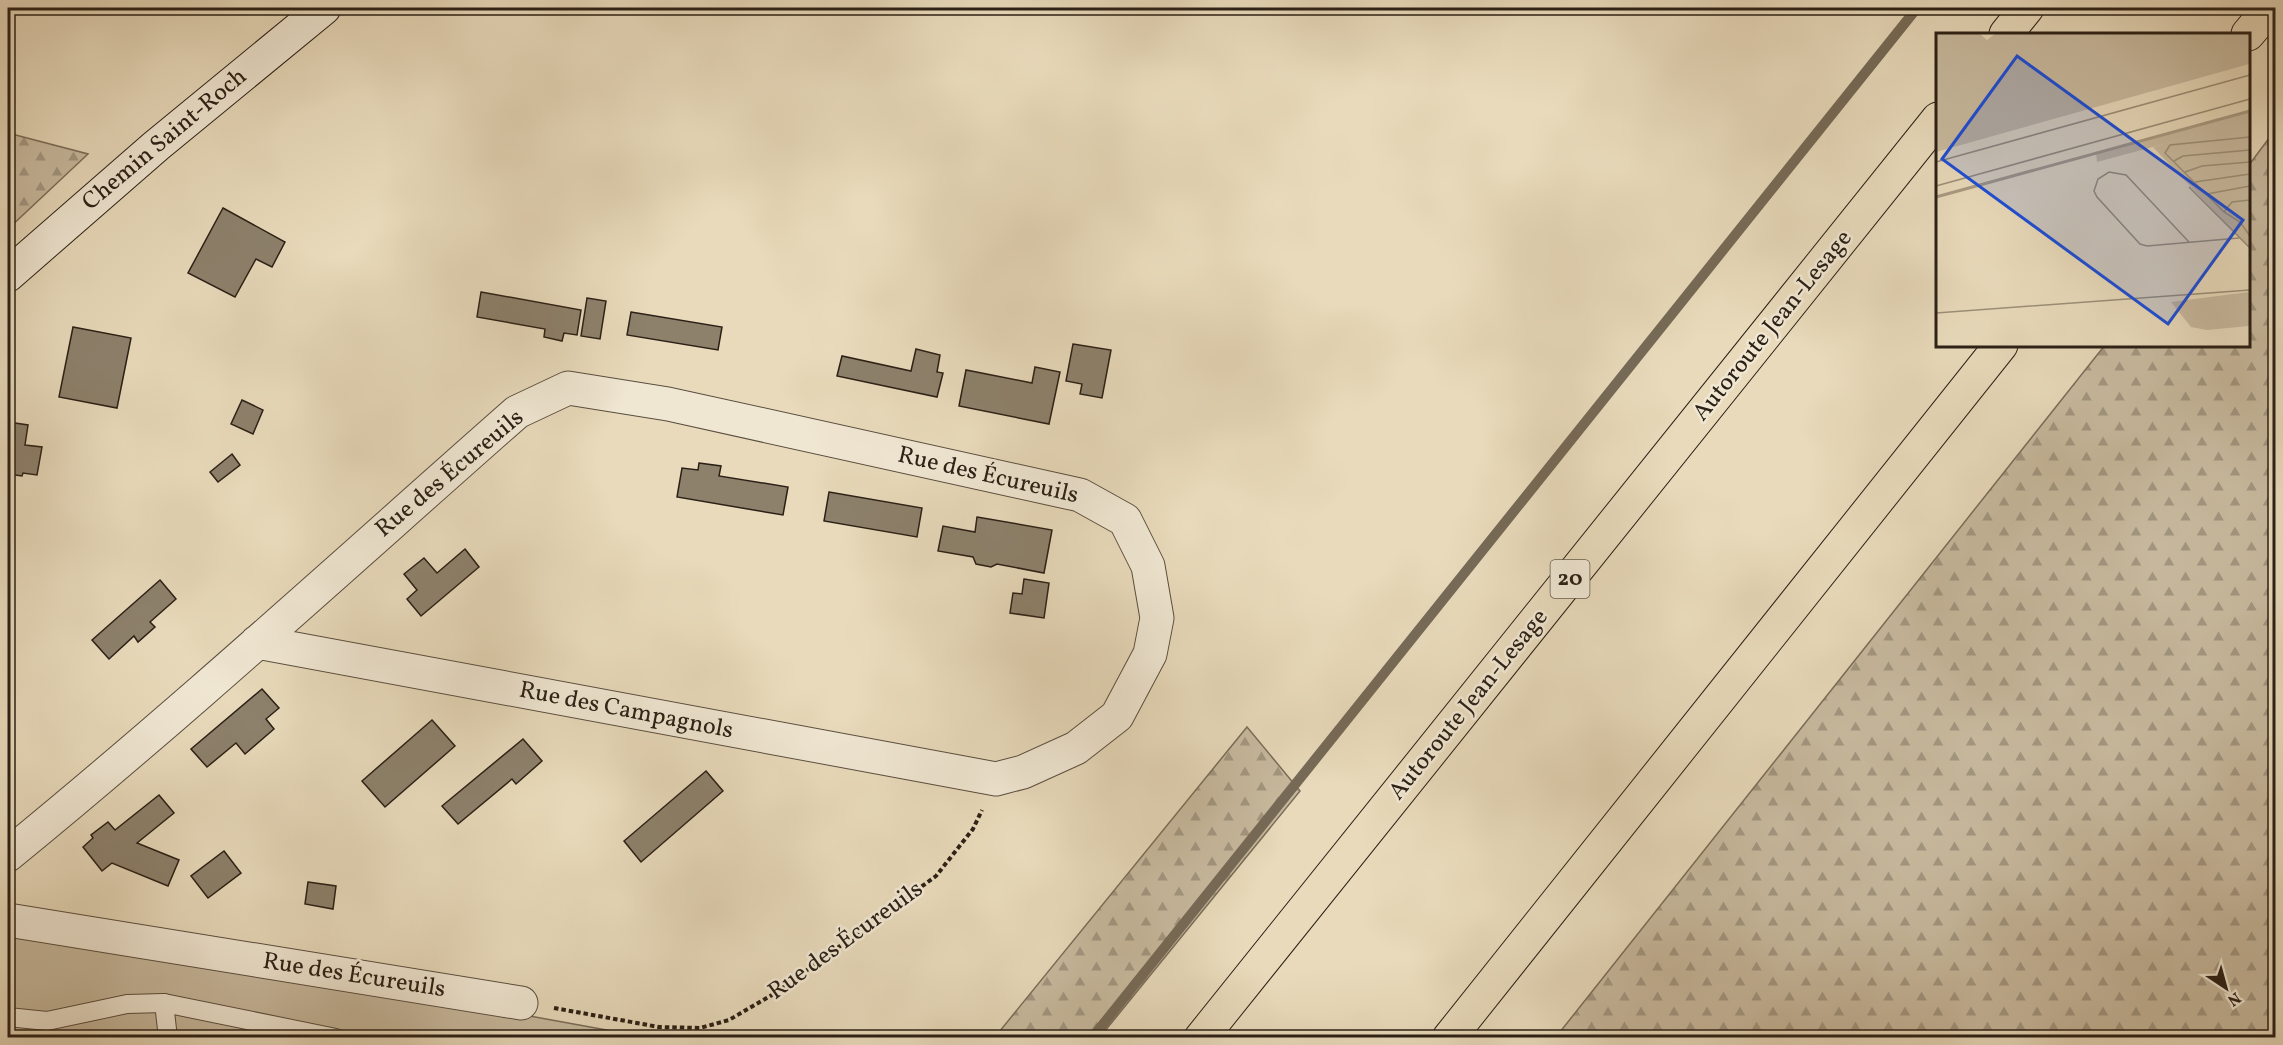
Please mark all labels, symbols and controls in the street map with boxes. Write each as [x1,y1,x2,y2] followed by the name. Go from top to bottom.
[1936,33,2250,346] inset map
[75,61,255,219] street label: Chemin Saint-Roch
[1685,223,1861,429] street label: Autoroute Jean-Lesage
[368,402,532,546] street label: Rue des Écureuils
[894,439,1082,513] street label: Rue des Écureuils
[1550,560,1590,598] road number: 20
[1381,602,1557,808] street label: Autoroute Jean-Lesage
[516,674,736,748] street label: Rue des Campagnols
[761,873,931,1009] street label: Rue des Écureuils
[260,945,448,1007] street label: Rue des Écureuils
[2196,958,2256,1018] north arrow
[2222,986,2245,1011] text: N

